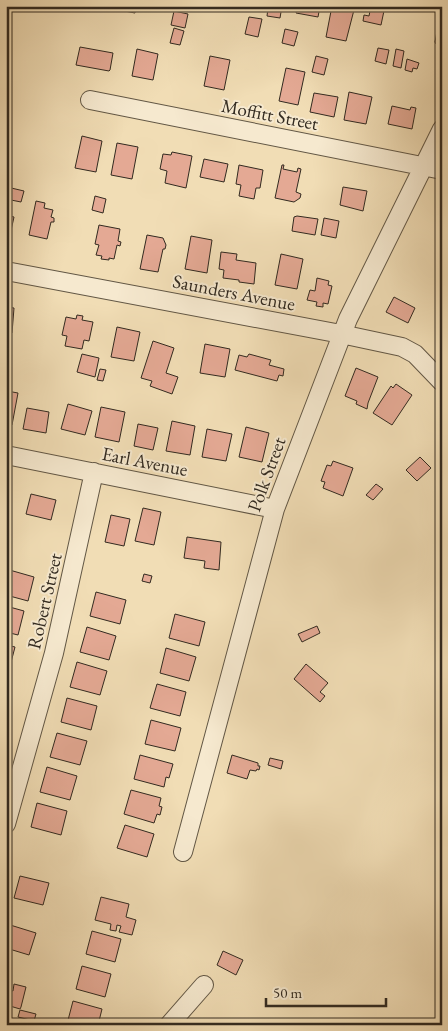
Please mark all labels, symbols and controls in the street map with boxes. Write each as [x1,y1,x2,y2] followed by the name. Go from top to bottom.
[219,93,321,136] street label: Moffitt Street
[171,268,297,317] street label: Saunders Avenue
[241,433,292,515] street label: Polk Street
[100,441,190,482] street label: Earl Avenue
[21,551,68,652] street label: Robert Street
[266,976,386,1008] scale bar
[273,983,302,1002] text: 50 m

